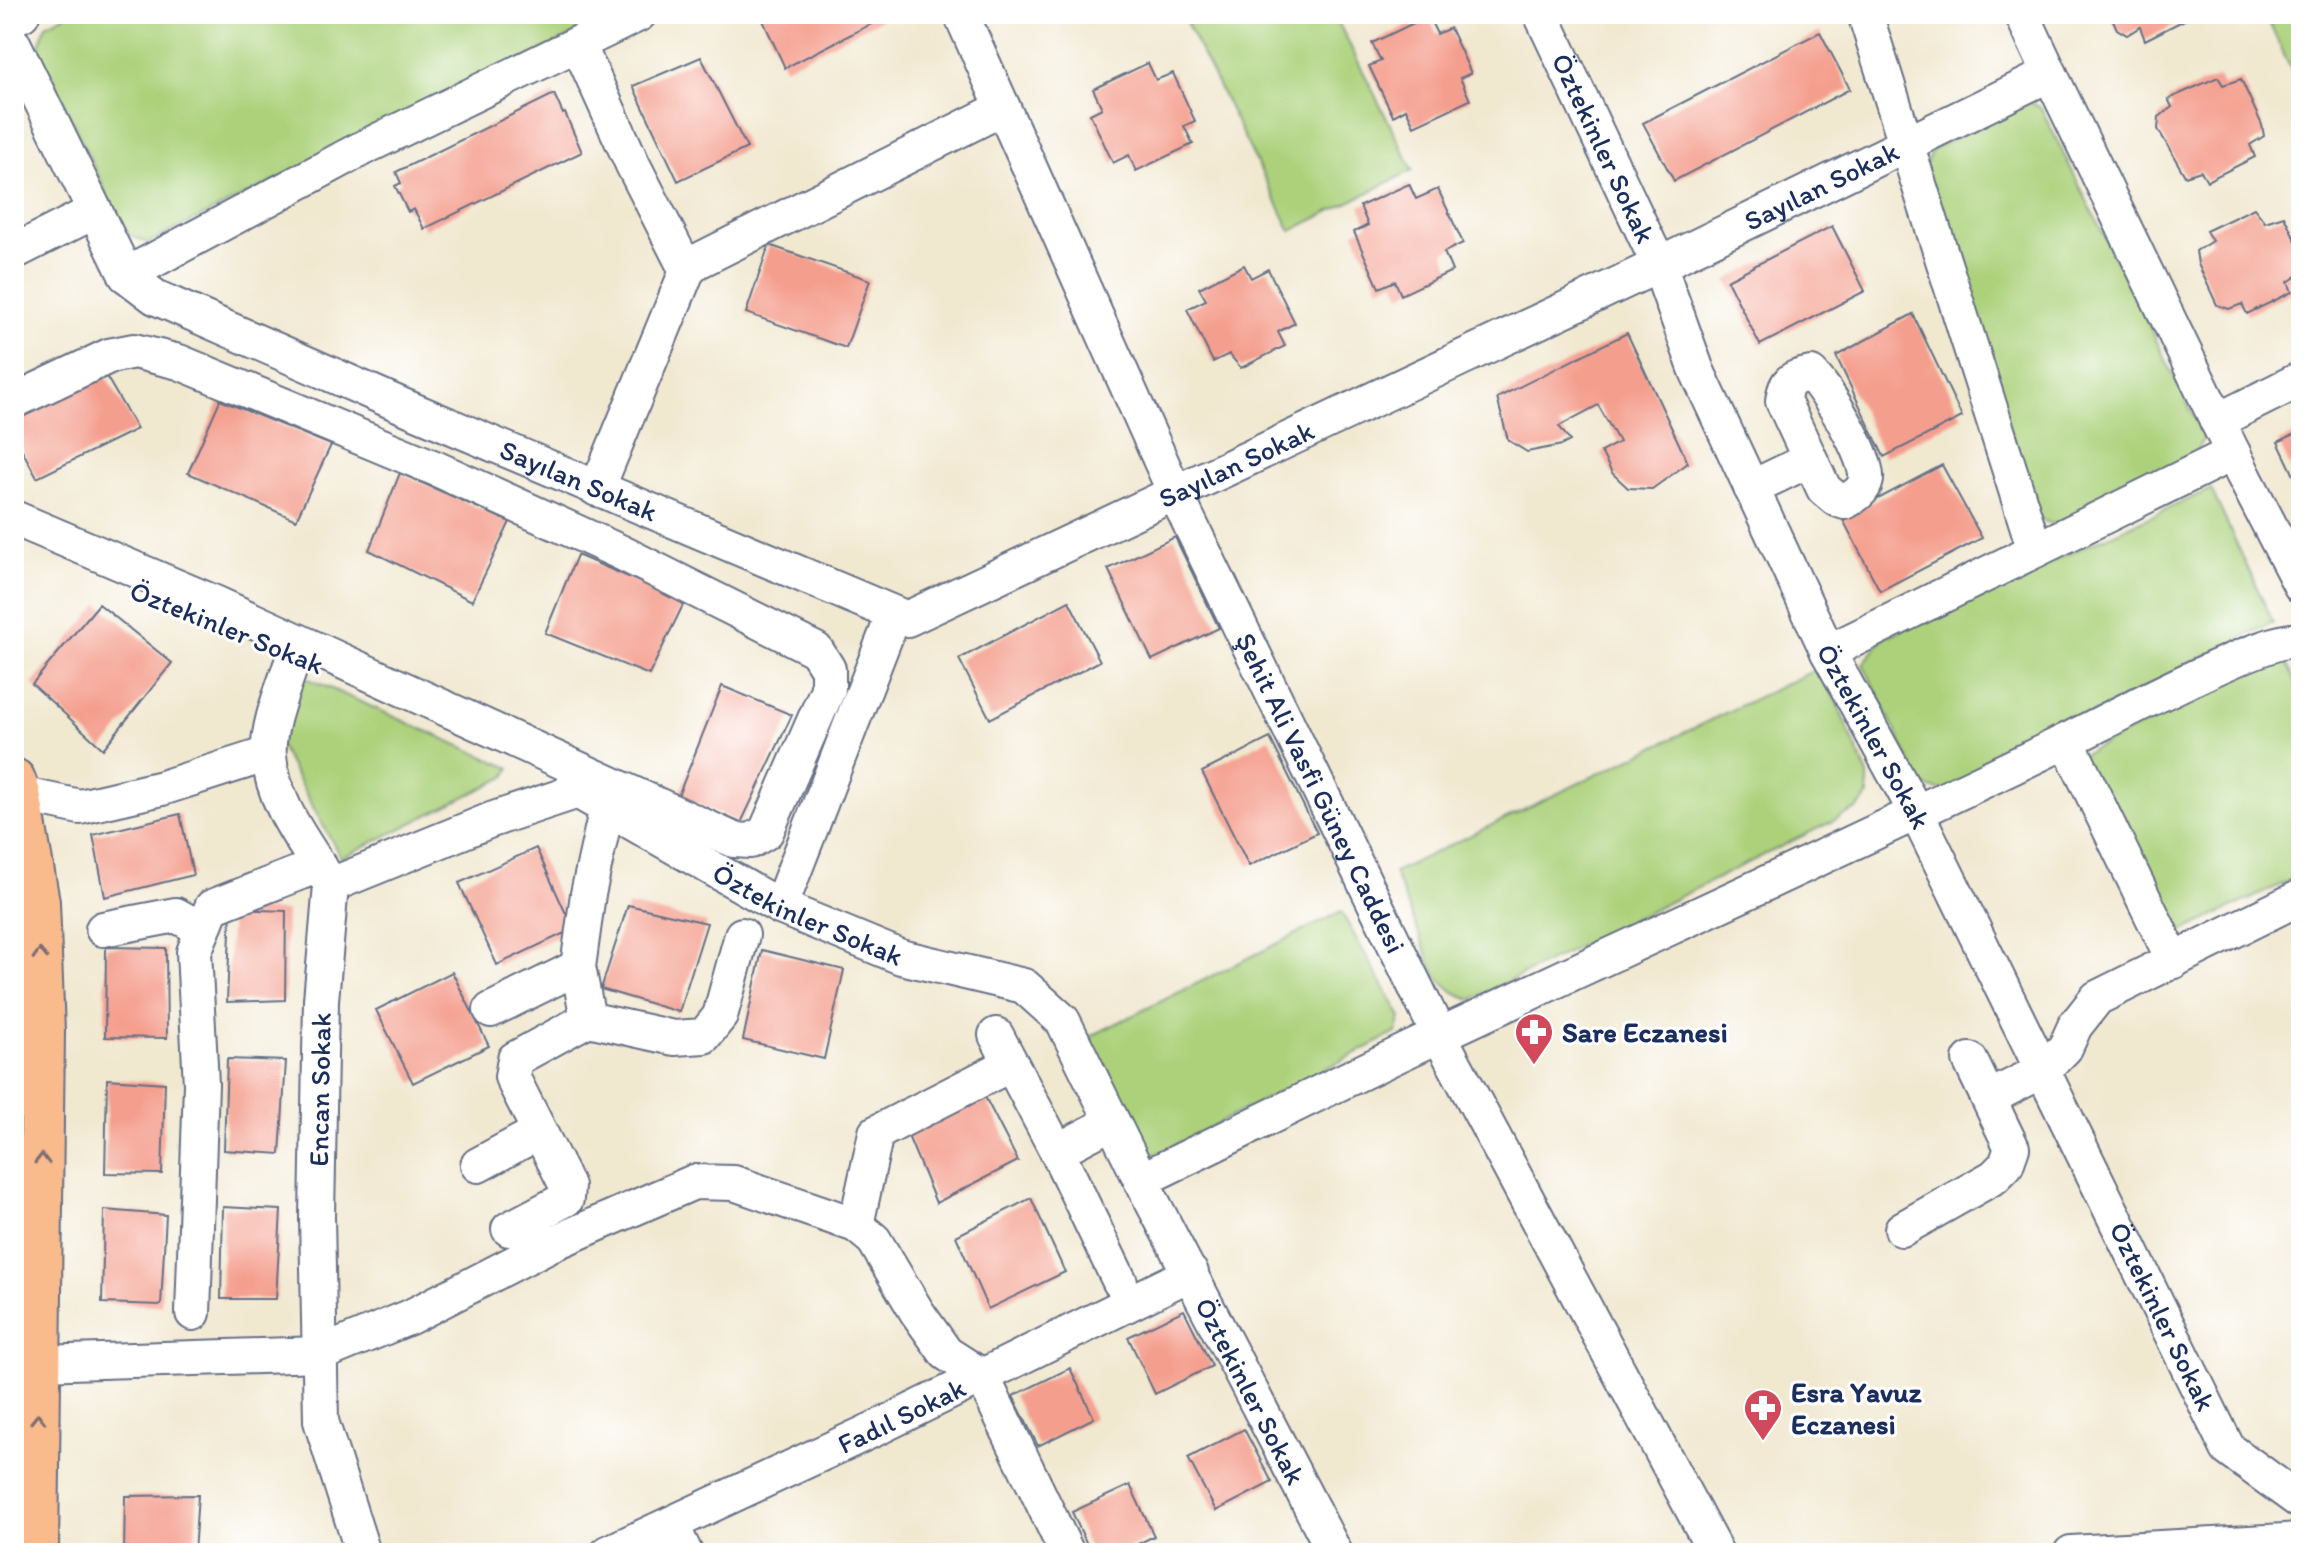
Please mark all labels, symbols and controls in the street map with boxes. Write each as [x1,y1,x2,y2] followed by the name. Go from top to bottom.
[1545,47,1663,248] street label: Öztekinler Sokak
[1738,133,1905,238] street label: Sayılan Sokak
[1153,413,1320,515] street label: Sayılan Sokak
[495,432,663,529] street label: Sayılan Sokak
[125,573,329,681] street label: Öztekinler Sokak
[1229,627,1413,958] street label: Şehit Ali Vasfi Güney Caddesi
[1810,638,1939,834] street label: Öztekinler Sokak
[707,855,908,973] street label: Öztekinler Sokak
[32,947,49,960] one-way arrow
[1513,1011,1555,1066] pharmacy icon: Sare Eczanesi
[301,1012,338,1167] street label: Encan Sokak
[1562,1015,1728,1049] place label: Sare Eczanesi
[33,1152,50,1165] one-way arrow
[2102,1216,2224,1416] street label: Öztekinler Sokak
[1188,1291,1313,1490] street label: Öztekinler Sokak
[832,1370,971,1461] street label: Fadıl Sokak
[1791,1375,1923,1441] place label: Esra Yavuz Eczanesi
[1742,1387,1784,1442] pharmacy icon: Esra Yavuz Eczanesi
[29,1412,47,1425] one-way arrow

